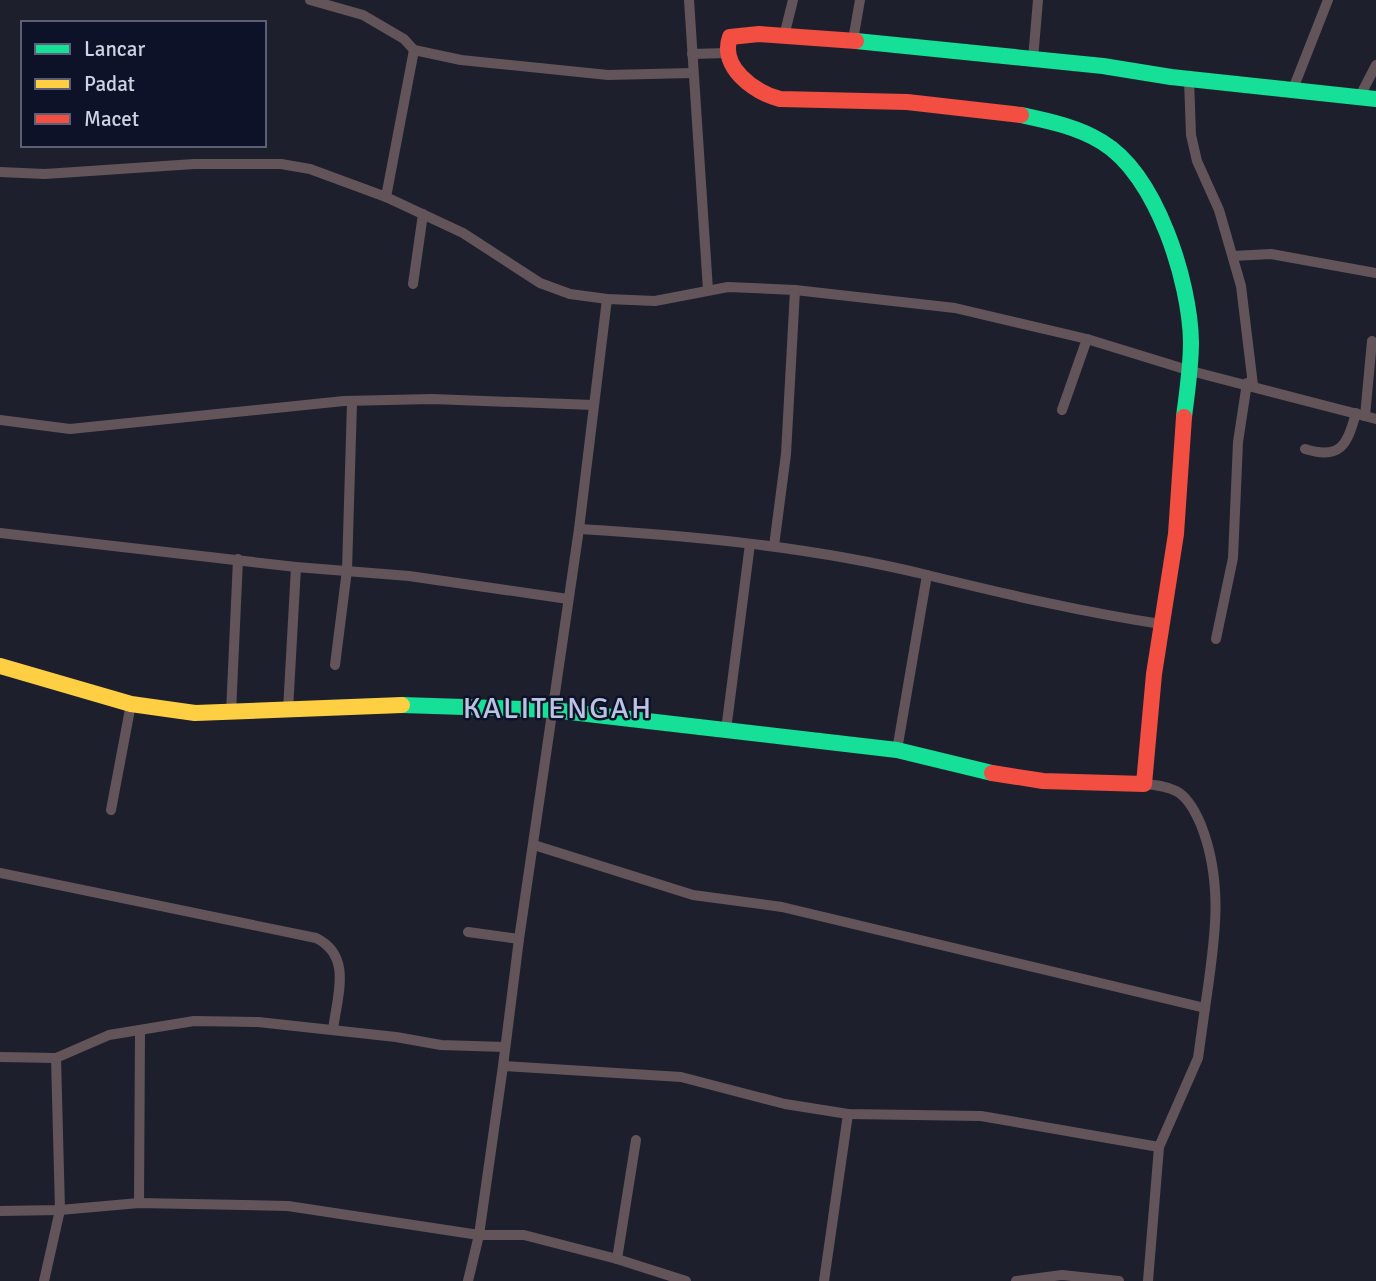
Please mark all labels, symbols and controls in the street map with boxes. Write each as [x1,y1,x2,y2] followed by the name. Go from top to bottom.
[21,21,266,147] legend
[84,36,145,62] text: Lancar
[84,71,135,97] text: Padat
[84,106,139,132] text: Macet
[463,690,653,727] district label: KALITENGAH

